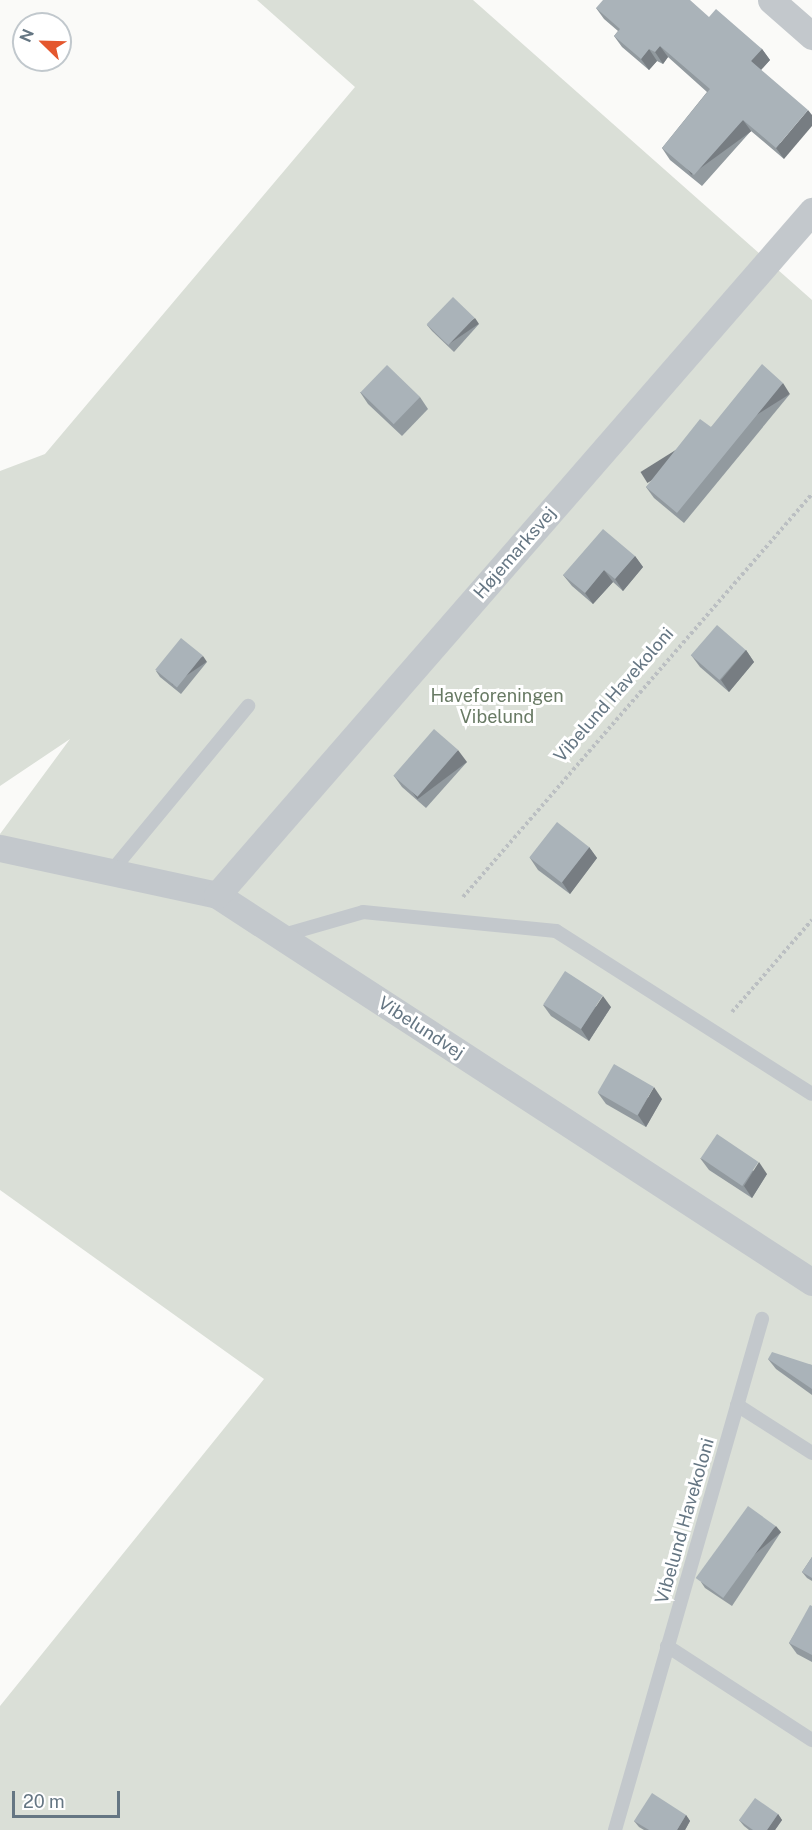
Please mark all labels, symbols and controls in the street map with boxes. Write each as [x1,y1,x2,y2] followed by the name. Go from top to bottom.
[12,12,72,72] north arrow
[16,26,38,45] text: N
[469,503,561,603] street label: Højemarksvej
[550,623,678,767] street label: Vibelund Havekoloni
[430,686,564,728] park label: Haveforeningen Vibelund
[374,992,468,1064] street label: Vibelundvej
[651,1436,719,1606] street label: Vibelund Havekoloni
[15,1779,123,1817] scale bar
[23,1791,65,1812] text: 20 m

